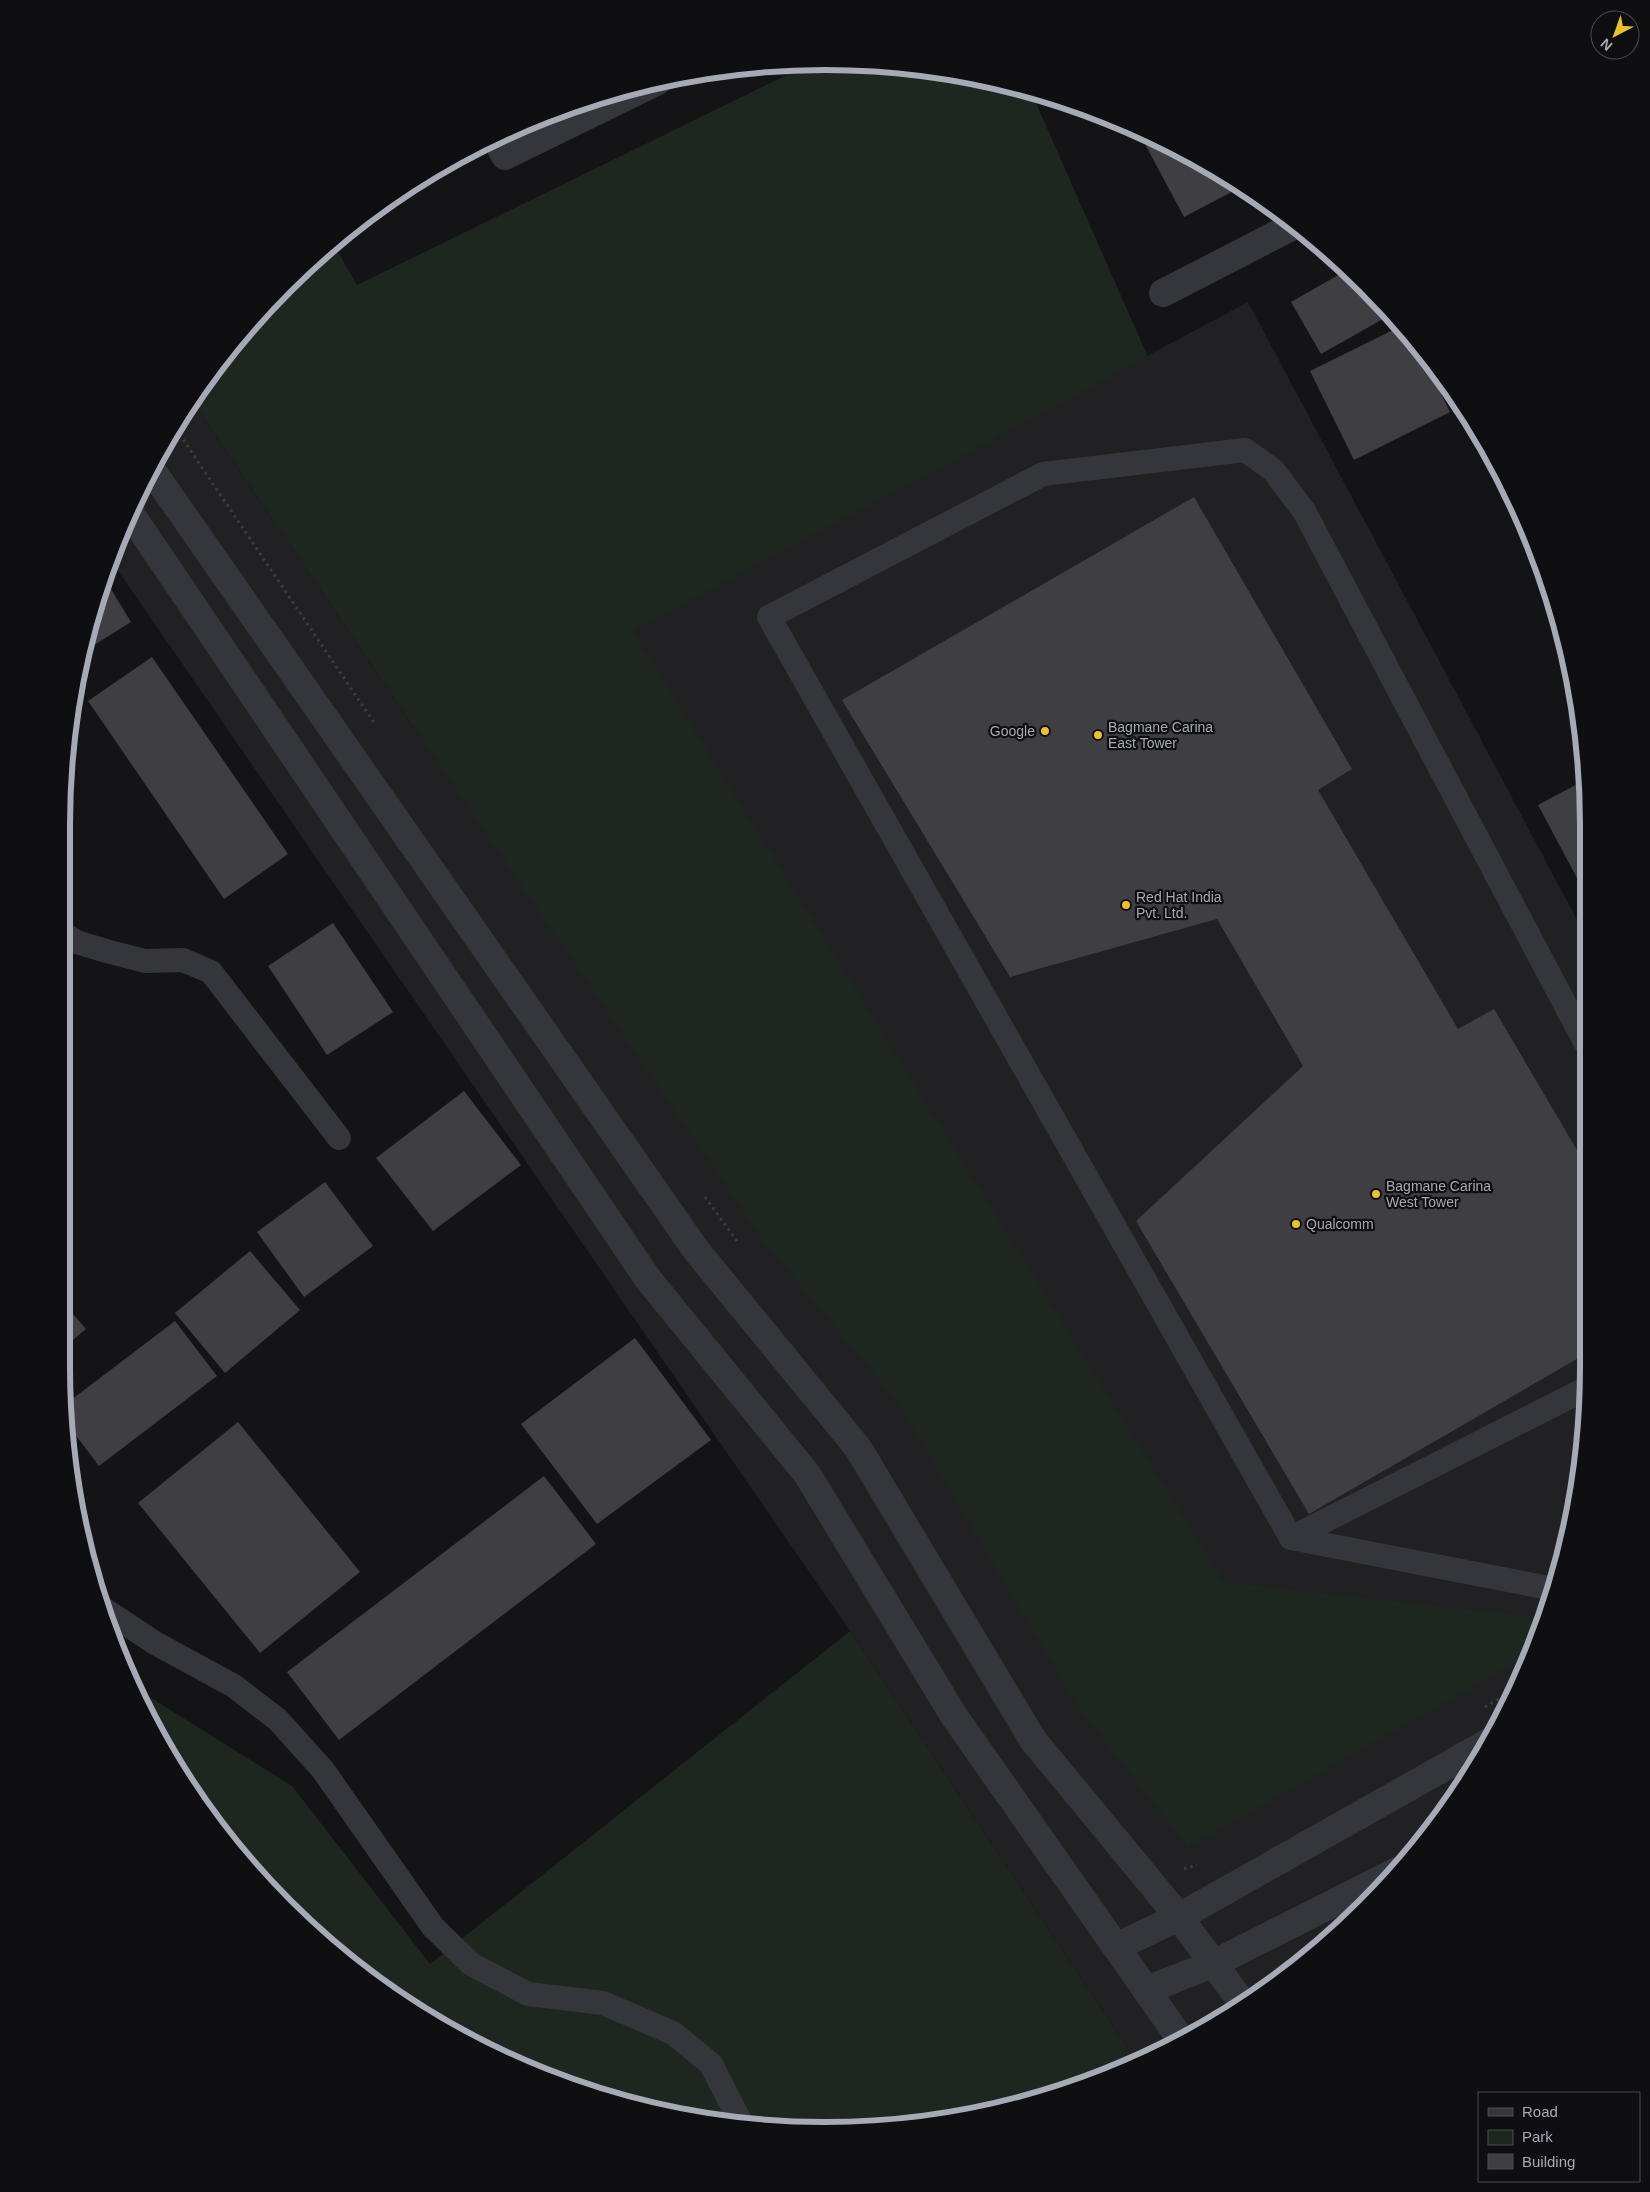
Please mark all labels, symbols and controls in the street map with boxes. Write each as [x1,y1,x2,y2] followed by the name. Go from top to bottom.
[1590,10,1640,60] north arrow
[1597,35,1616,54] text: N
[1108,719,1213,751] place label: Bagmane Carina East Tower
[990,723,1035,739] place label: Google
[1039,725,1051,737] marker: Google
[1092,729,1104,741] marker: Bagmane Carina East Tower
[1136,889,1222,921] place label: Red Hat India Pvt. Ltd.
[1120,899,1132,911] marker: Red Hat India Pvt. Ltd.
[1386,1178,1491,1210] place label: Bagmane Carina West Tower
[1370,1188,1382,1200] marker: Bagmane Carina West Tower
[1306,1216,1374,1232] place label: Qualcomm
[1290,1218,1302,1230] marker: Qualcomm
[1478,2092,1640,2182] legend
[1522,2103,1558,2120] text: Road
[1522,2128,1553,2145] text: Park
[1522,2153,1575,2170] text: Building

